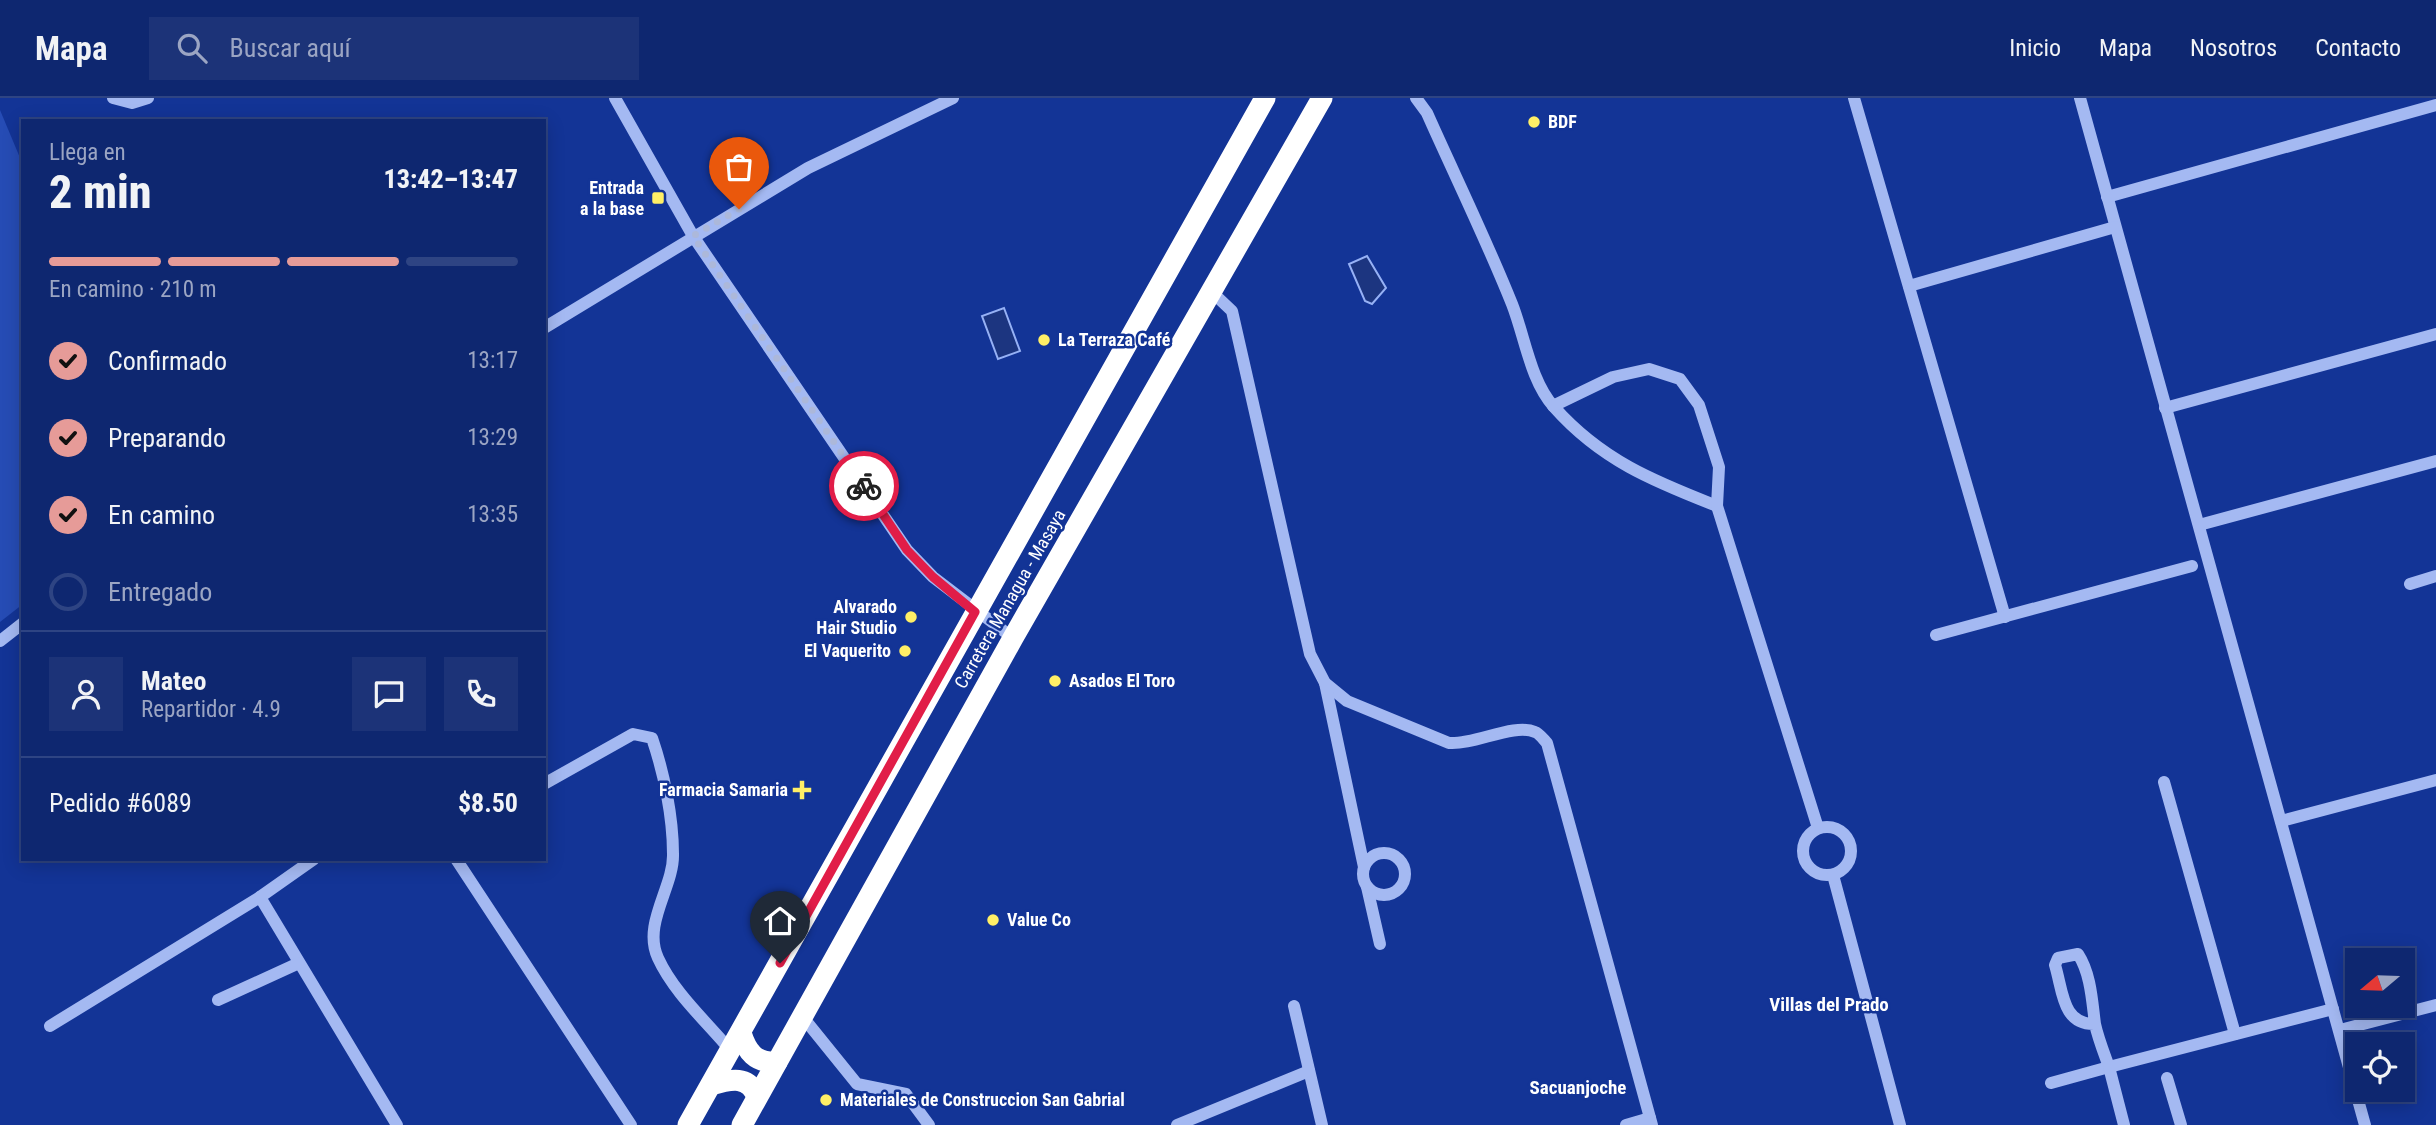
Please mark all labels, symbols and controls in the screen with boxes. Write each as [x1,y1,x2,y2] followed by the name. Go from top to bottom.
[149,17,639,80] search box
[35,29,107,68] text: Mapa
[173,29,211,67] icon: search
[229,33,351,63] text: Buscar aquí
[2009,34,2061,62] text: Inicio
[2099,34,2152,62] text: Mapa
[2190,34,2277,62] text: Nosotros
[2315,34,2401,62] text: Contacto
[1548,111,1577,132] place label: BDF
[1526,114,1542,130] marker: BDF
[709,137,769,209] pin
[49,139,126,166] text: Llega en
[720,148,758,186] icon: bag
[384,164,518,194] text: 13:42–13:47
[49,165,152,219] text: 2 min
[580,177,644,219] place label: Entrada a la base
[650,190,666,206] marker: Entrada a la base
[49,276,217,303] text: En camino · 210 m
[1058,329,1171,350] place label: La Terraza Café
[1036,332,1052,348] marker: La Terraza Café
[49,342,87,380] icon: check
[108,346,227,376] text: Confirmado
[467,347,518,374] text: 13:17
[49,419,87,457] icon: check
[108,423,226,453] text: Preparando
[467,424,518,451] text: 13:29
[829,451,899,521] courier
[845,467,883,505] icon: bike
[49,496,87,534] icon: check
[108,500,215,530] text: En camino
[467,501,518,528] text: 13:35
[950,506,1069,692] street label: Carretera Managua - Masaya
[108,577,212,607] text: Entregado
[816,596,897,638] place label: Alvarado Hair Studio
[903,609,919,625] marker: Alvarado Hair Studio
[804,640,891,661] place label: El Vaquerito
[897,643,913,659] marker: El Vaquerito
[49,657,123,731] button: person
[352,657,426,731] button: chat
[444,657,518,731] button: phone
[141,666,206,696] text: Mateo
[1069,670,1175,691] place label: Asados El Toro
[1047,673,1063,689] marker: Asados El Toro
[141,696,281,723] text: Repartidor · 4.9
[659,779,788,800] place label: Farmacia Samaria
[794,782,810,798] marker: Farmacia Samaria
[49,788,192,818] text: Pedido #6089
[458,788,518,818] text: $8.50
[750,891,810,963] pin
[761,902,799,940] icon: home
[1007,909,1071,930] place label: Value Co
[985,912,1001,928] marker: Value Co
[2345,948,2415,1018] north arrow
[2345,948,2415,1102] map controls
[1769,993,1889,1016] district label: Villas del Prado
[2345,1032,2415,1102] button: locate
[1530,1076,1626,1099] district label: Sacuanjoche
[840,1089,1125,1110] place label: Materiales de Construccion San Gabrial
[818,1092,834,1108] marker: Materiales de Construccion San Gabrial

